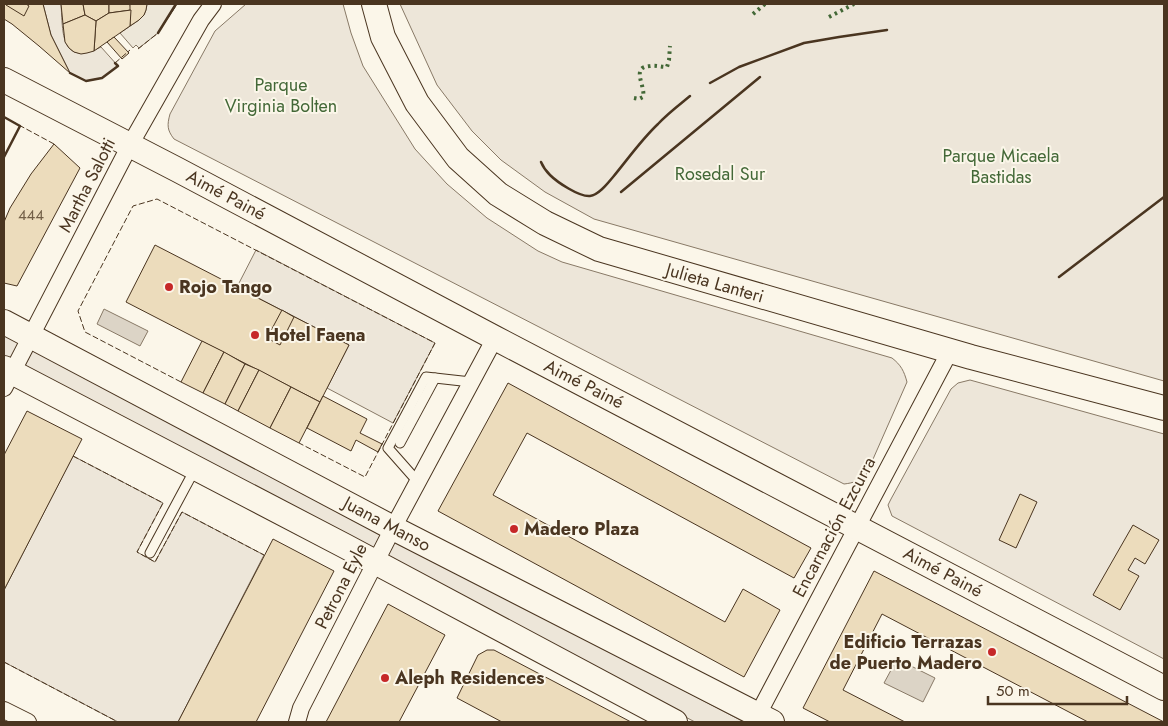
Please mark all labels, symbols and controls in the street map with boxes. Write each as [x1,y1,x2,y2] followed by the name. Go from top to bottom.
[225,72,337,119] park label: Parque Virginia Bolten
[52,133,122,237] street label: Martha Salotti
[943,143,1059,190] park label: Parque Micaela Bastidas
[675,161,766,187] park label: Rosedal Sur
[182,163,270,227] street label: Aimé Painé
[18,204,44,226] house number: 444
[661,256,767,309] street label: Julieta Lanteri
[179,274,273,300] place label: Rojo Tango
[163,281,175,293] marker: Rojo Tango
[265,322,366,348] place label: Hotel Faena
[249,329,261,341] marker: Hotel Faena
[539,353,629,415] street label: Aimé Painé
[786,452,882,602] street label: Encarnación Ezcurra
[337,489,436,558] street label: Juana Manso
[524,516,639,542] place label: Madero Plaza
[508,523,520,535] marker: Madero Plaza
[308,538,374,634] street label: Petrona Eyle
[899,540,987,604] street label: Aimé Painé
[830,629,982,676] place label: Edificio Terrazas de Puerto Madero
[986,646,998,658] marker: Edificio Terrazas de Puerto Madero
[394,665,544,691] place label: Aleph Residences
[379,672,391,684] marker: Aleph Residences
[988,674,1127,706] scale bar
[996,680,1030,702] text: 50 m

